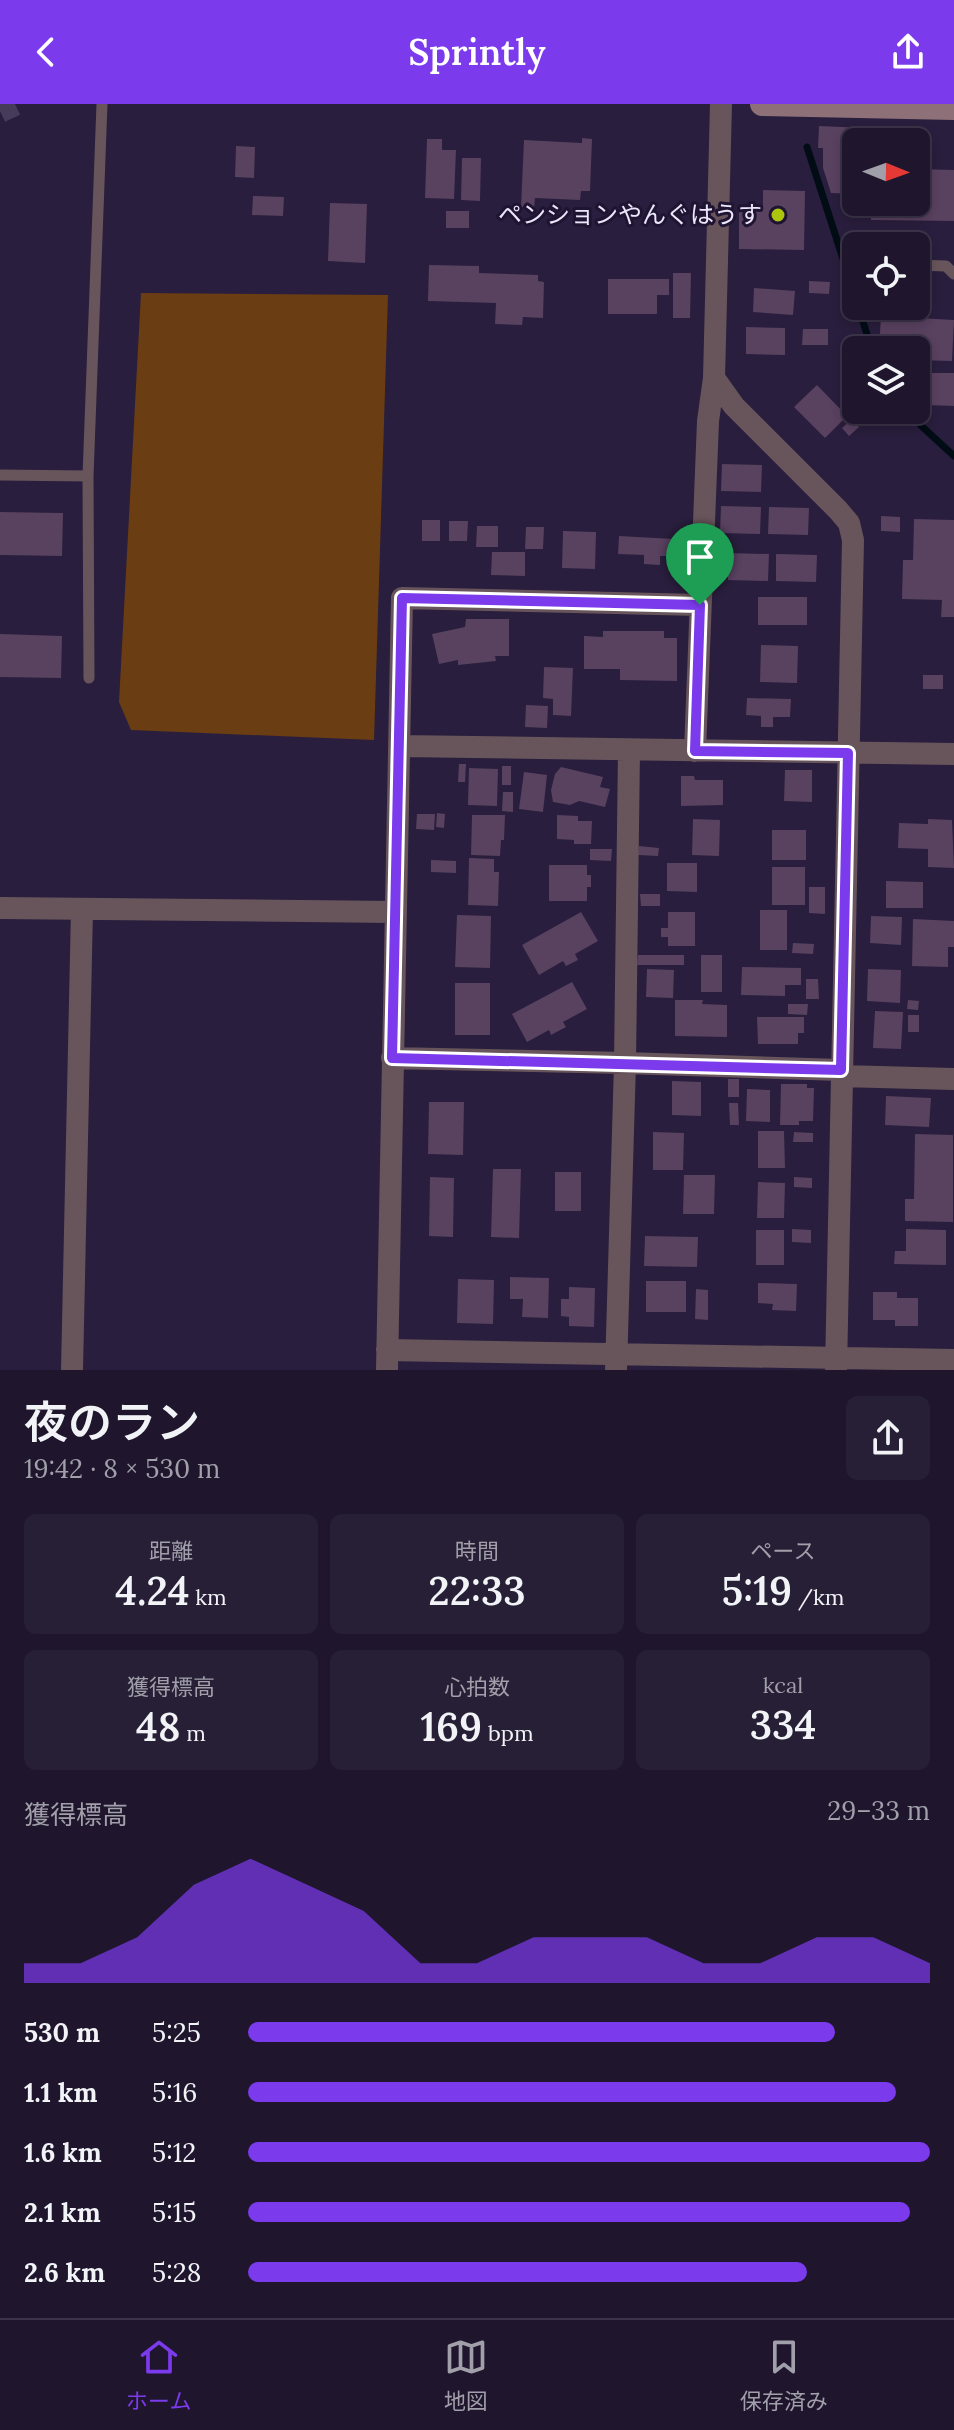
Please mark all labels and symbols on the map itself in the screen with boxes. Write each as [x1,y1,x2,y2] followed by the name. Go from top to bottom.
[842,128,930,216] north arrow
[498,199,762,230] place label: ペンションやんぐはうす
[769,206,787,224] marker: ペンションやんぐはうす
[666,523,734,605] pin

